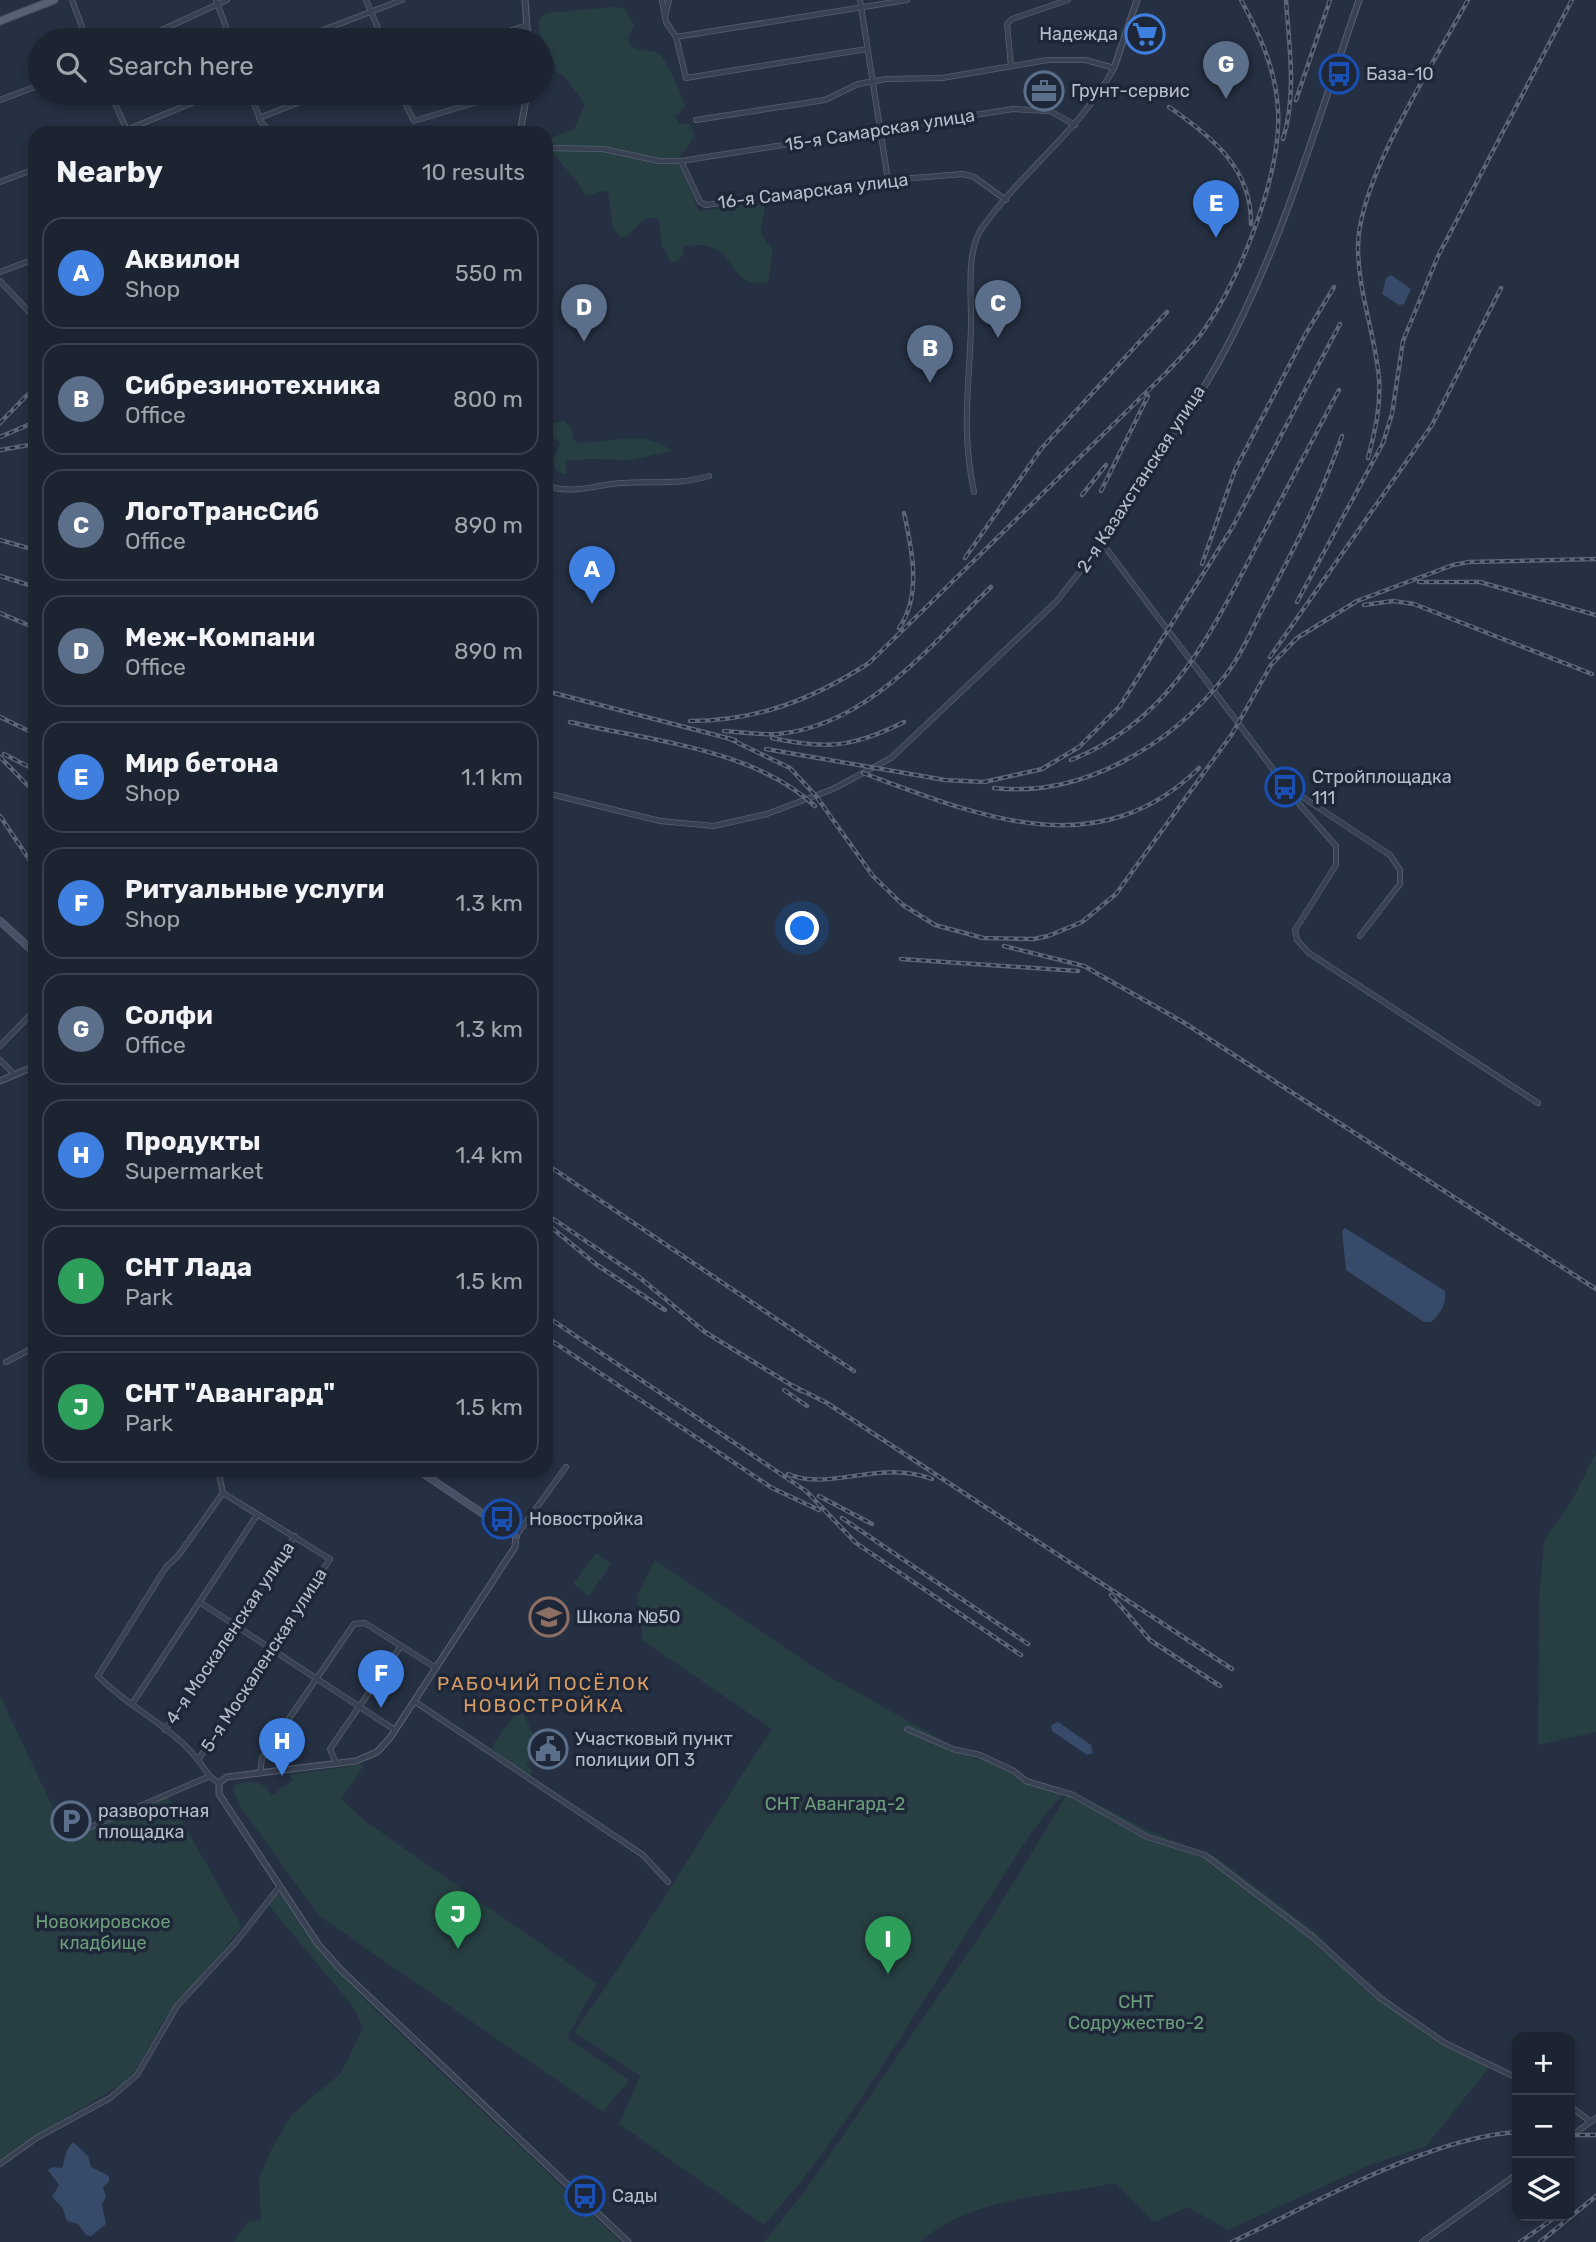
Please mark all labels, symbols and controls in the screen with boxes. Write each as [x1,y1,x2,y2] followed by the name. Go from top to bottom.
[1124,13,1166,55] supermarket icon: Надежда
[1039,23,1118,45] place label: Надежда
[28,28,553,105] search box
[1203,41,1249,99] pin: G
[52,48,90,86] icon: search
[108,51,254,82] text: Search here
[1318,53,1360,95] bus stop icon: База-10
[1366,63,1434,85] place label: База-10
[1023,70,1065,112] office icon: Грунт-сервис
[1071,80,1190,102] place label: Грунт-сервис
[784,104,976,156] street label: 15-я Самарская улица
[56,154,163,190] text: Nearby
[422,158,525,186] text: 10 results
[716,168,910,214] street label: 16-я Самарская улица
[1193,180,1239,238] pin: E
[125,244,240,275] text: Аквилон
[73,259,89,287] text: A
[455,259,523,287] text: 550 m
[125,275,180,303] text: Shop
[975,280,1021,338] pin: C
[561,284,607,342] pin: D
[907,325,953,383] pin: B
[125,370,380,401] text: Сибрезинотехника
[1072,381,1210,577] street label: 2-я Казахстанская улица
[73,385,89,413] text: B
[453,385,523,413] text: 800 m
[125,401,186,429] text: Office
[125,496,319,527] text: ЛогоТрансСиб
[73,511,89,539] text: C
[454,511,523,539] text: 890 m
[125,527,186,555] text: Office
[569,546,615,604] pin: A
[125,622,315,653] text: Меж-Компани
[73,637,89,665] text: D
[454,637,523,665] text: 890 m
[125,653,186,681] text: Office
[125,748,279,779] text: Мир бетона
[74,763,88,791] text: E
[461,763,523,791] text: 1.1 km
[1264,766,1306,808] bus stop icon: Стройплощадка 111
[1312,766,1452,809] place label: Стройплощадка 111
[125,779,180,807] text: Shop
[125,874,384,905] text: Ритуальные услуги
[74,889,88,917] text: F
[456,889,523,917] text: 1.3 km
[125,905,180,933] text: Shop
[785,911,819,945] your location
[125,1000,213,1031] text: Солфи
[73,1015,89,1043] text: G
[456,1015,523,1043] text: 1.3 km
[125,1031,186,1059] text: Office
[125,1126,261,1157] text: Продукты
[72,1141,90,1169] text: H
[455,1141,523,1169] text: 1.4 km
[125,1157,263,1185] text: Supermarket
[125,1252,252,1283] text: СНТ Лада
[77,1267,85,1295] text: I
[456,1267,523,1295] text: 1.5 km
[125,1283,173,1311] text: Park
[125,1378,335,1409] text: СНТ "Авангард"
[73,1393,89,1421] text: J
[456,1393,523,1421] text: 1.5 km
[125,1409,173,1437] text: Park
[481,1498,523,1540] bus stop icon: Новостройка
[529,1508,643,1530] place label: Новостройка
[161,1538,299,1728] street label: 4-я Москаленская улица
[196,1564,332,1756] street label: 5-я Москаленская улица
[528,1596,570,1638] school or university icon: Школа №50
[576,1606,680,1628] place label: Школа №50
[358,1650,404,1708] pin: F
[437,1672,651,1717] district label: РАБОЧИЙ ПОСЁЛОК НОВОСТРОЙКА
[259,1718,305,1776] pin: H
[527,1728,569,1770] public building icon: Участковый пункт полиции ОП 3
[575,1728,733,1771] place label: Участковый пункт полиции ОП 3
[765,1793,905,1815] park label: СНТ Авангард-2
[50,1800,92,1842] parking icon: разворотная площадка
[98,1800,209,1843] place label: разворотная площадка
[435,1891,481,1949] pin: J
[36,1911,170,1954] park label: Новокировское кладбище
[865,1916,911,1974] pin: I
[1068,1991,1204,2034] park label: СНТ Содружество-2
[1512,2032,1575,2221] map controls
[1512,2032,1575,2095] button: +
[1512,2095,1575,2158] button: −
[1512,2158,1575,2221] button: layers
[564,2175,606,2217] bus stop icon: Сады
[612,2185,657,2207] place label: Сады

